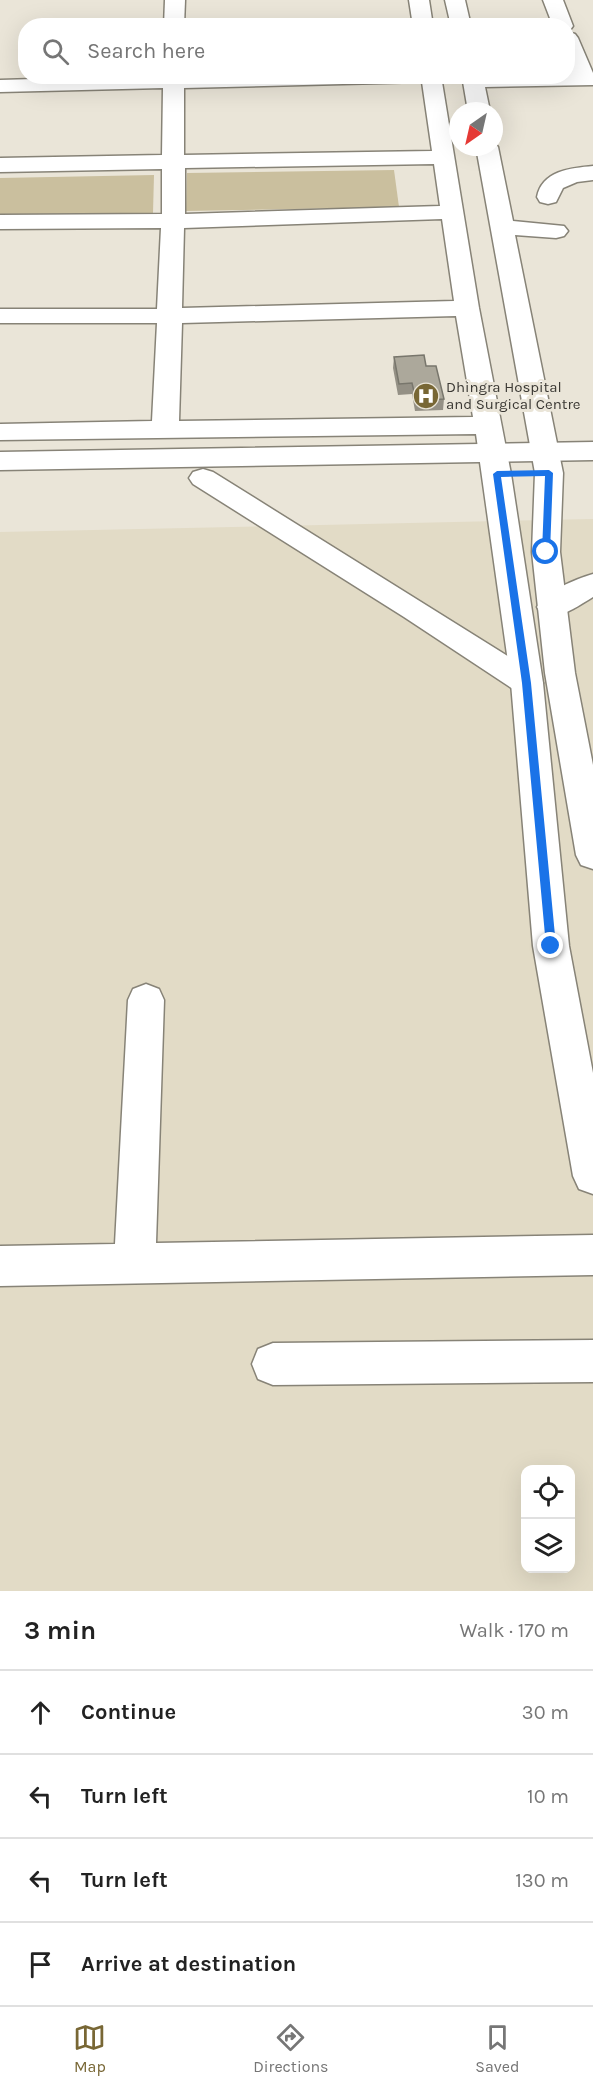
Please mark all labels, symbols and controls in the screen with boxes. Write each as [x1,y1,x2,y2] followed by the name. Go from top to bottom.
[18,18,575,84] search box
[39,35,72,68] icon: search
[87,38,205,64] text: Search here
[449,102,503,156] north arrow
[446,378,581,413] place label: Dhingra Hospital and Surgical Centre
[411,381,441,411] hospital icon: Dhingra Hospital and Surgical Centre
[532,538,558,564] route start
[537,932,563,958] route end
[521,1465,575,1573] map controls
[521,1465,575,1519] button: locate
[521,1519,575,1573] button: layers
[24,1615,96,1646] text: 3 min
[459,1619,569,1642] text: Walk · 170 m
[24,1696,57,1729] icon: ahead
[81,1699,176,1725] text: Continue
[522,1701,569,1724] text: 30 m
[24,1780,57,1813] icon: left
[81,1783,168,1809] text: Turn left
[527,1785,569,1808] text: 10 m
[24,1864,57,1897] icon: left
[81,1867,168,1893] text: Turn left
[515,1869,569,1892] text: 130 m
[24,1948,57,1981] icon: arrive
[81,1951,296,1977] text: Arrive at destination
[73,2021,106,2076] tab: Map
[253,2021,328,2076] tab: Directions
[475,2021,520,2076] tab: Saved

